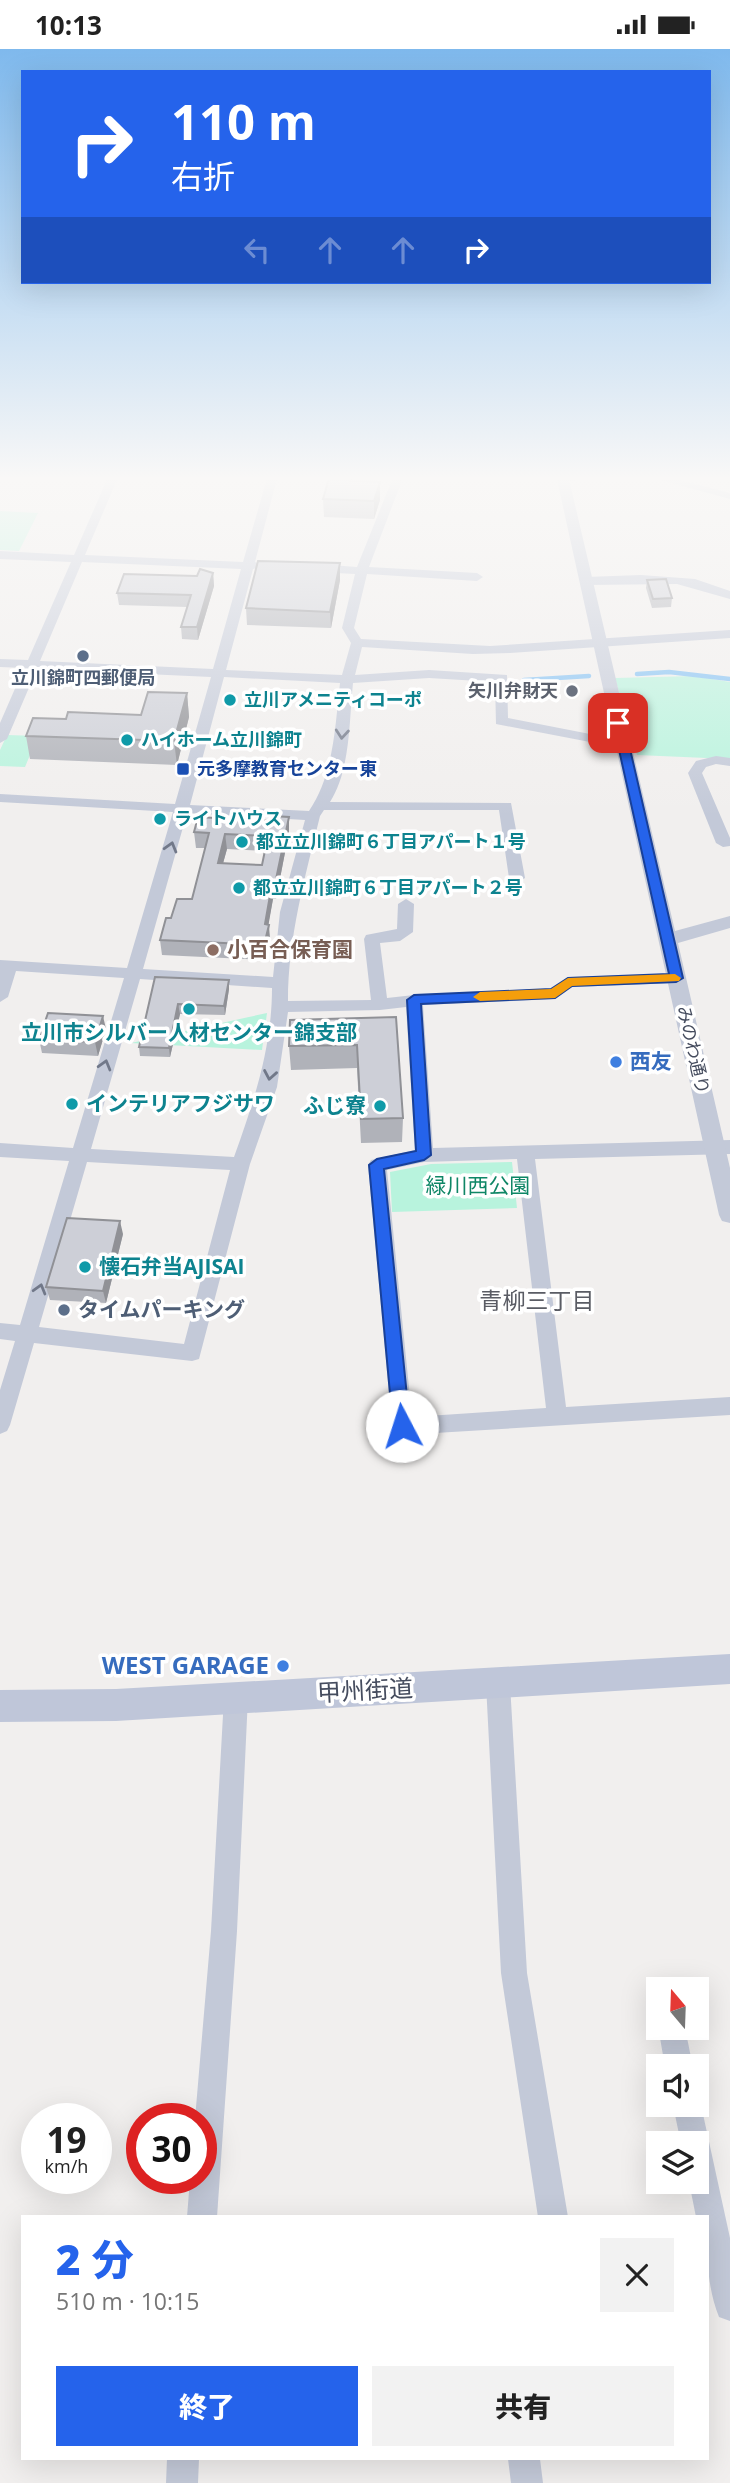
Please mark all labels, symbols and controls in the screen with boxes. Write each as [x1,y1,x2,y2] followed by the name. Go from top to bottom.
[35,7,102,43] text: 10:13
[171,88,316,154] text: 110 m
[56,98,147,189] icon: right
[171,154,235,197] text: 右折
[238,231,276,269] icon: left
[311,231,349,269] icon: ahead
[384,231,422,269] icon: ahead
[457,231,495,269] icon: right
[75,648,91,664] marker: 立川錦町四郵便局
[11,665,155,689] place label: 立川錦町四郵便局
[468,678,558,702] place label: 矢川弁財天
[564,683,580,699] marker: 矢川弁財天
[244,687,422,711] place label: 立川アメニティコーポ
[222,692,238,708] marker: 立川アメニティコーポ
[588,693,648,753] pin
[599,704,637,742] icon: arrive
[141,727,302,751] place label: ハイホーム立川錦町
[334,728,349,740] one-way arrow
[119,732,135,748] marker: ハイホーム立川錦町
[197,756,377,780] place label: 元多摩教育センター東
[175,761,191,777] marker: 元多摩教育センター東
[174,806,282,830] place label: ライトハウス
[152,811,168,827] marker: ライトハウス
[256,829,526,853] place label: 都立立川錦町６丁目アパート１号
[234,834,250,850] marker: 都立立川錦町６丁目アパート１号
[163,841,177,853] one-way arrow
[253,875,523,899] place label: 都立立川錦町６丁目アパート２号
[231,880,247,896] marker: 都立立川錦町６丁目アパート２号
[227,935,353,963] place label: 小百合保育園
[205,942,221,958] marker: 小百合保育園
[181,1001,197,1017] marker: 立川市シルバー人材センター錦支部
[672,1003,716,1096] street label: みのわ通り
[21,1018,357,1046] place label: 立川市シルバー人材センター錦支部
[630,1047,672,1075] place label: 西友
[608,1054,624,1070] marker: 西友
[97,1059,112,1071] one-way arrow
[263,1069,278,1081] one-way arrow
[86,1089,275,1117] place label: インテリアフジサワ
[303,1091,366,1119] place label: ふじ寮
[64,1096,80,1112] marker: インテリアフジサワ
[372,1098,388,1114] marker: ふじ寮
[426,1171,531,1199] park label: 緑川西公園
[99,1252,244,1280] place label: 懐石弁当AJISAI
[77,1259,93,1275] marker: 懐石弁当AJISAI
[32,1283,47,1295] one-way arrow
[480,1284,595,1316] district label: 青柳三丁目
[78,1295,245,1323] place label: タイムパーキング
[56,1302,72,1318] marker: タイムパーキング
[365,1389,439,1463] position arrow
[102,1648,269,1681] place label: WEST GARAGE
[275,1658,291,1674] marker: WEST GARAGE
[316,1671,414,1708] street label: 甲州街道
[646,1977,709,2041] north arrow
[646,1977,709,2194] map controls
[646,2054,709,2117] button: sound
[126,2103,217,2194] speed limit sign: 30
[46,2116,87,2163] text: 19
[646,2131,709,2194] button: layers
[45,2154,88,2178] text: km/h
[56,2230,134,2287] text: 2 分
[600,2238,674,2312] button: close
[56,2285,199,2317] text: 510 m · 10:15
[56,2366,358,2446] button: 終了
[372,2366,674,2446] button: 共有

